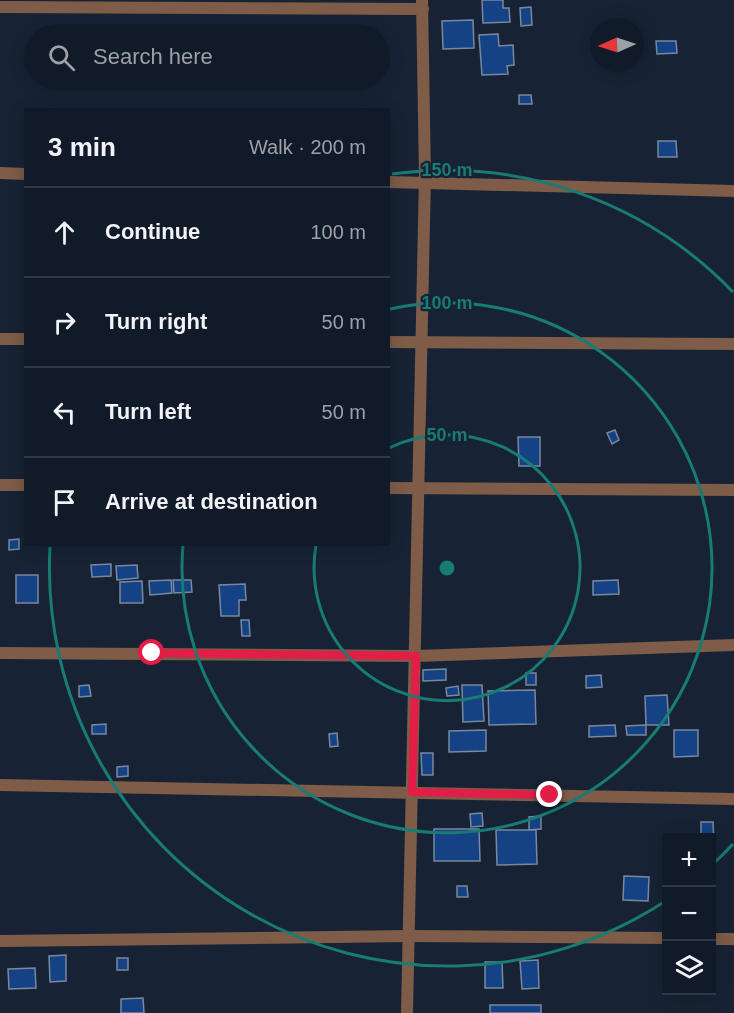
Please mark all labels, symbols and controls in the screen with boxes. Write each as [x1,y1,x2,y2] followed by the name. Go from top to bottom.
[590,18,644,72] north arrow
[24,24,390,90] search box
[45,41,78,74] icon: search
[93,44,213,69] text: Search here
[48,132,116,162] text: 3 min
[249,136,366,158] text: Walk · 200 m
[421,160,473,180] text: 150 m
[48,216,81,249] icon: ahead
[105,219,200,244] text: Continue
[310,221,366,243] text: 100 m
[421,293,473,313] text: 100 m
[48,306,81,339] icon: right
[105,309,207,334] text: Turn right
[322,311,366,333] text: 50 m
[48,396,81,429] icon: left
[105,399,191,424] text: Turn left
[322,401,366,423] text: 50 m
[426,425,468,445] text: 50 m
[48,486,81,519] icon: arrive
[105,489,318,514] text: Arrive at destination
[437,558,457,578] centre of rings
[138,639,164,665] route start
[536,781,562,807] route end
[662,833,716,995] map controls
[662,833,716,887] button: +
[662,887,716,941] button: −
[662,941,716,995] button: layers

